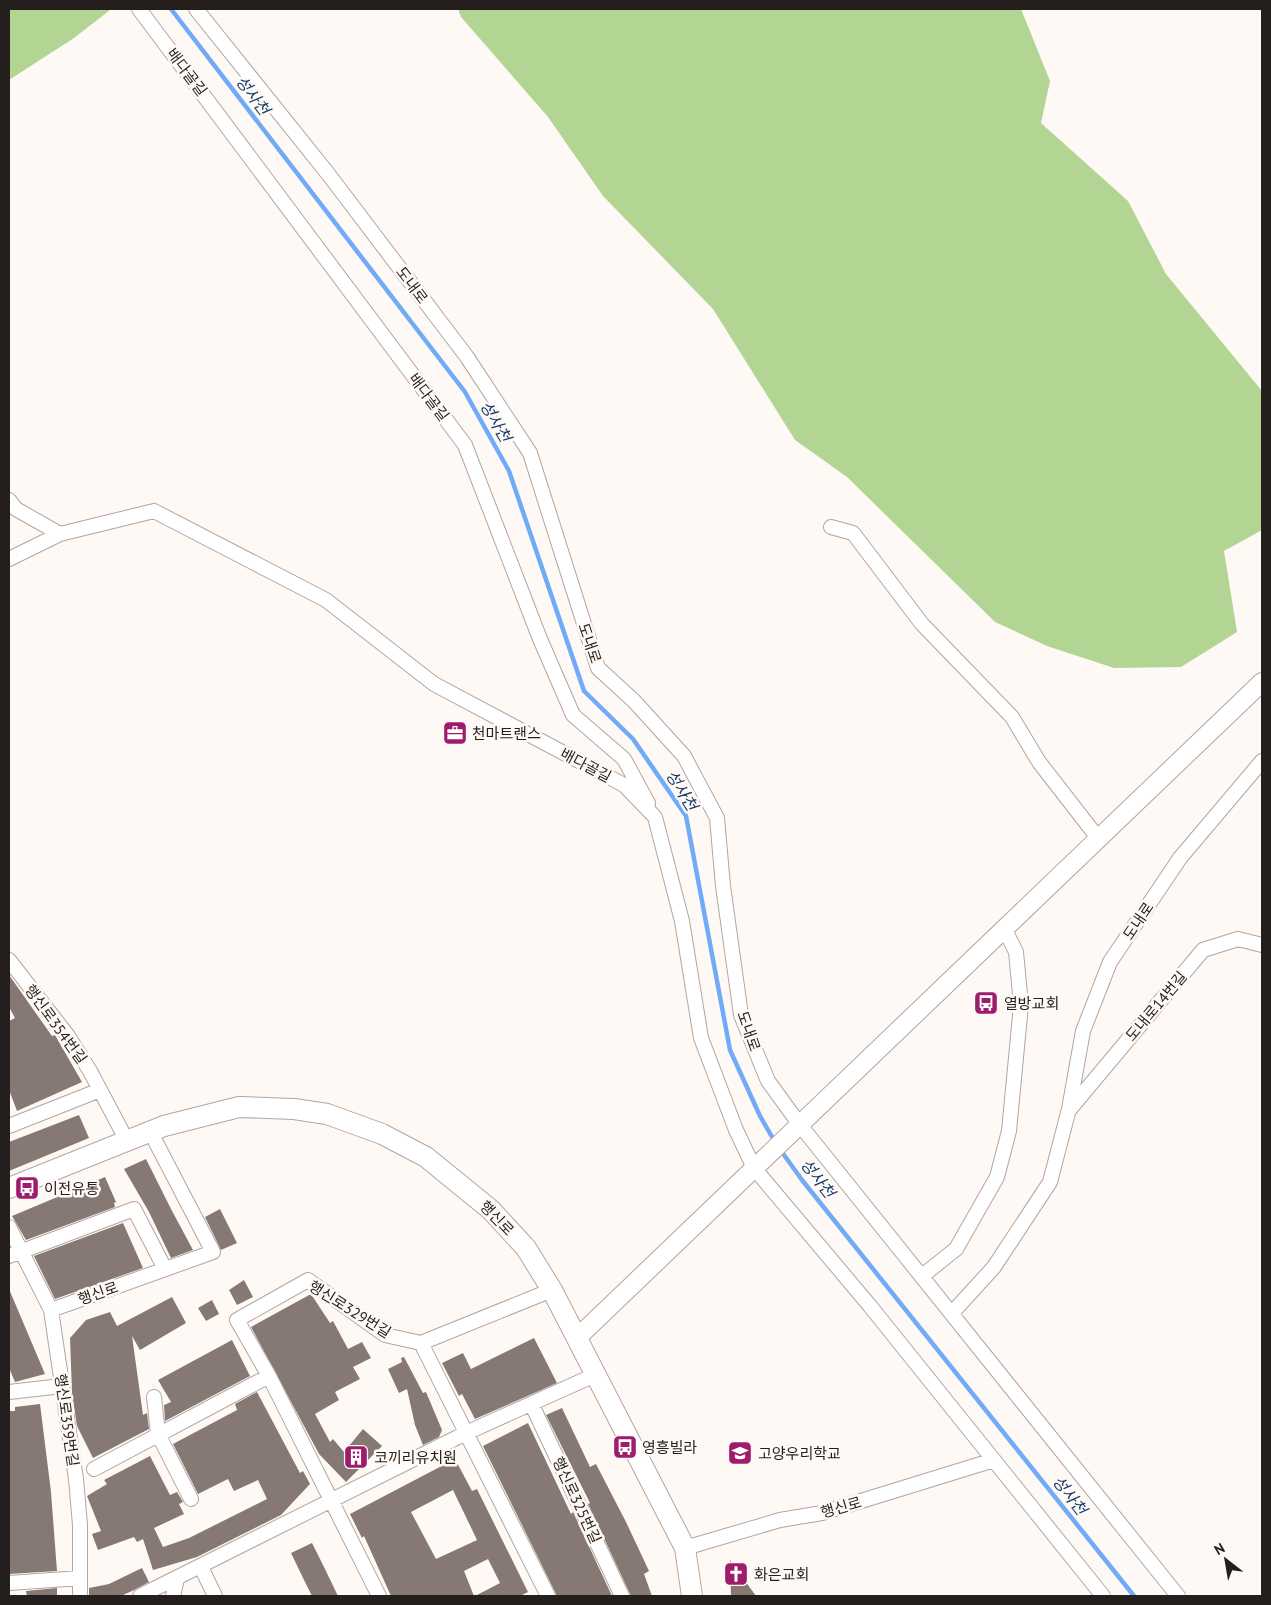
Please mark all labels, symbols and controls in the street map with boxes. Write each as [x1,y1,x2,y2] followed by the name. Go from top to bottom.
[163,44,211,100] street label: 배다골길
[232,71,276,120] water label: 성사천
[392,263,432,307] street label: 도내로
[405,369,453,425] street label: 배다골길
[476,397,517,447] water label: 성사천
[574,620,606,666] street label: 도내로
[442,720,468,746] office icon: 천마트랜스
[472,724,541,743] place label: 천마트랜스
[557,744,615,786] street label: 배다골길
[662,766,703,816] water label: 성사천
[1119,899,1157,943] street label: 도내로
[1121,967,1191,1045] street label: 도내로14번길
[21,981,91,1067] street label: 행신로354번길
[973,990,999,1016] bus stop icon: 열방교회
[1004,994,1059,1013] place label: 열방교회
[733,1008,765,1054] street label: 도내로
[797,1154,841,1203] water label: 성사천
[14,1175,40,1201] bus stop icon: 이전유통
[44,1179,99,1198] place label: 이전유통
[476,1197,518,1239] street label: 행신로
[305,1276,395,1342] street label: 행신로329번길
[75,1277,121,1309] street label: 행신로
[51,1372,83,1468] street label: 행신로359번길
[612,1434,638,1460] bus stop icon: 영흥빌라
[642,1438,697,1457] place label: 영흥빌라
[727,1440,753,1466] school or university icon: 고양우리학교
[343,1444,369,1470] building icon: 코끼리유치원
[758,1444,841,1463] place label: 고양우리학교
[374,1448,457,1467] place label: 코끼리유치원
[549,1454,605,1546] street label: 행신로325번길
[1049,1471,1093,1520] water label: 성사천
[818,1492,864,1522] street label: 행신로
[1201,1535,1251,1585] north arrow
[1211,1539,1228,1559] text: N
[723,1561,749,1587] church icon: 화은교회
[754,1565,809,1584] place label: 화은교회

